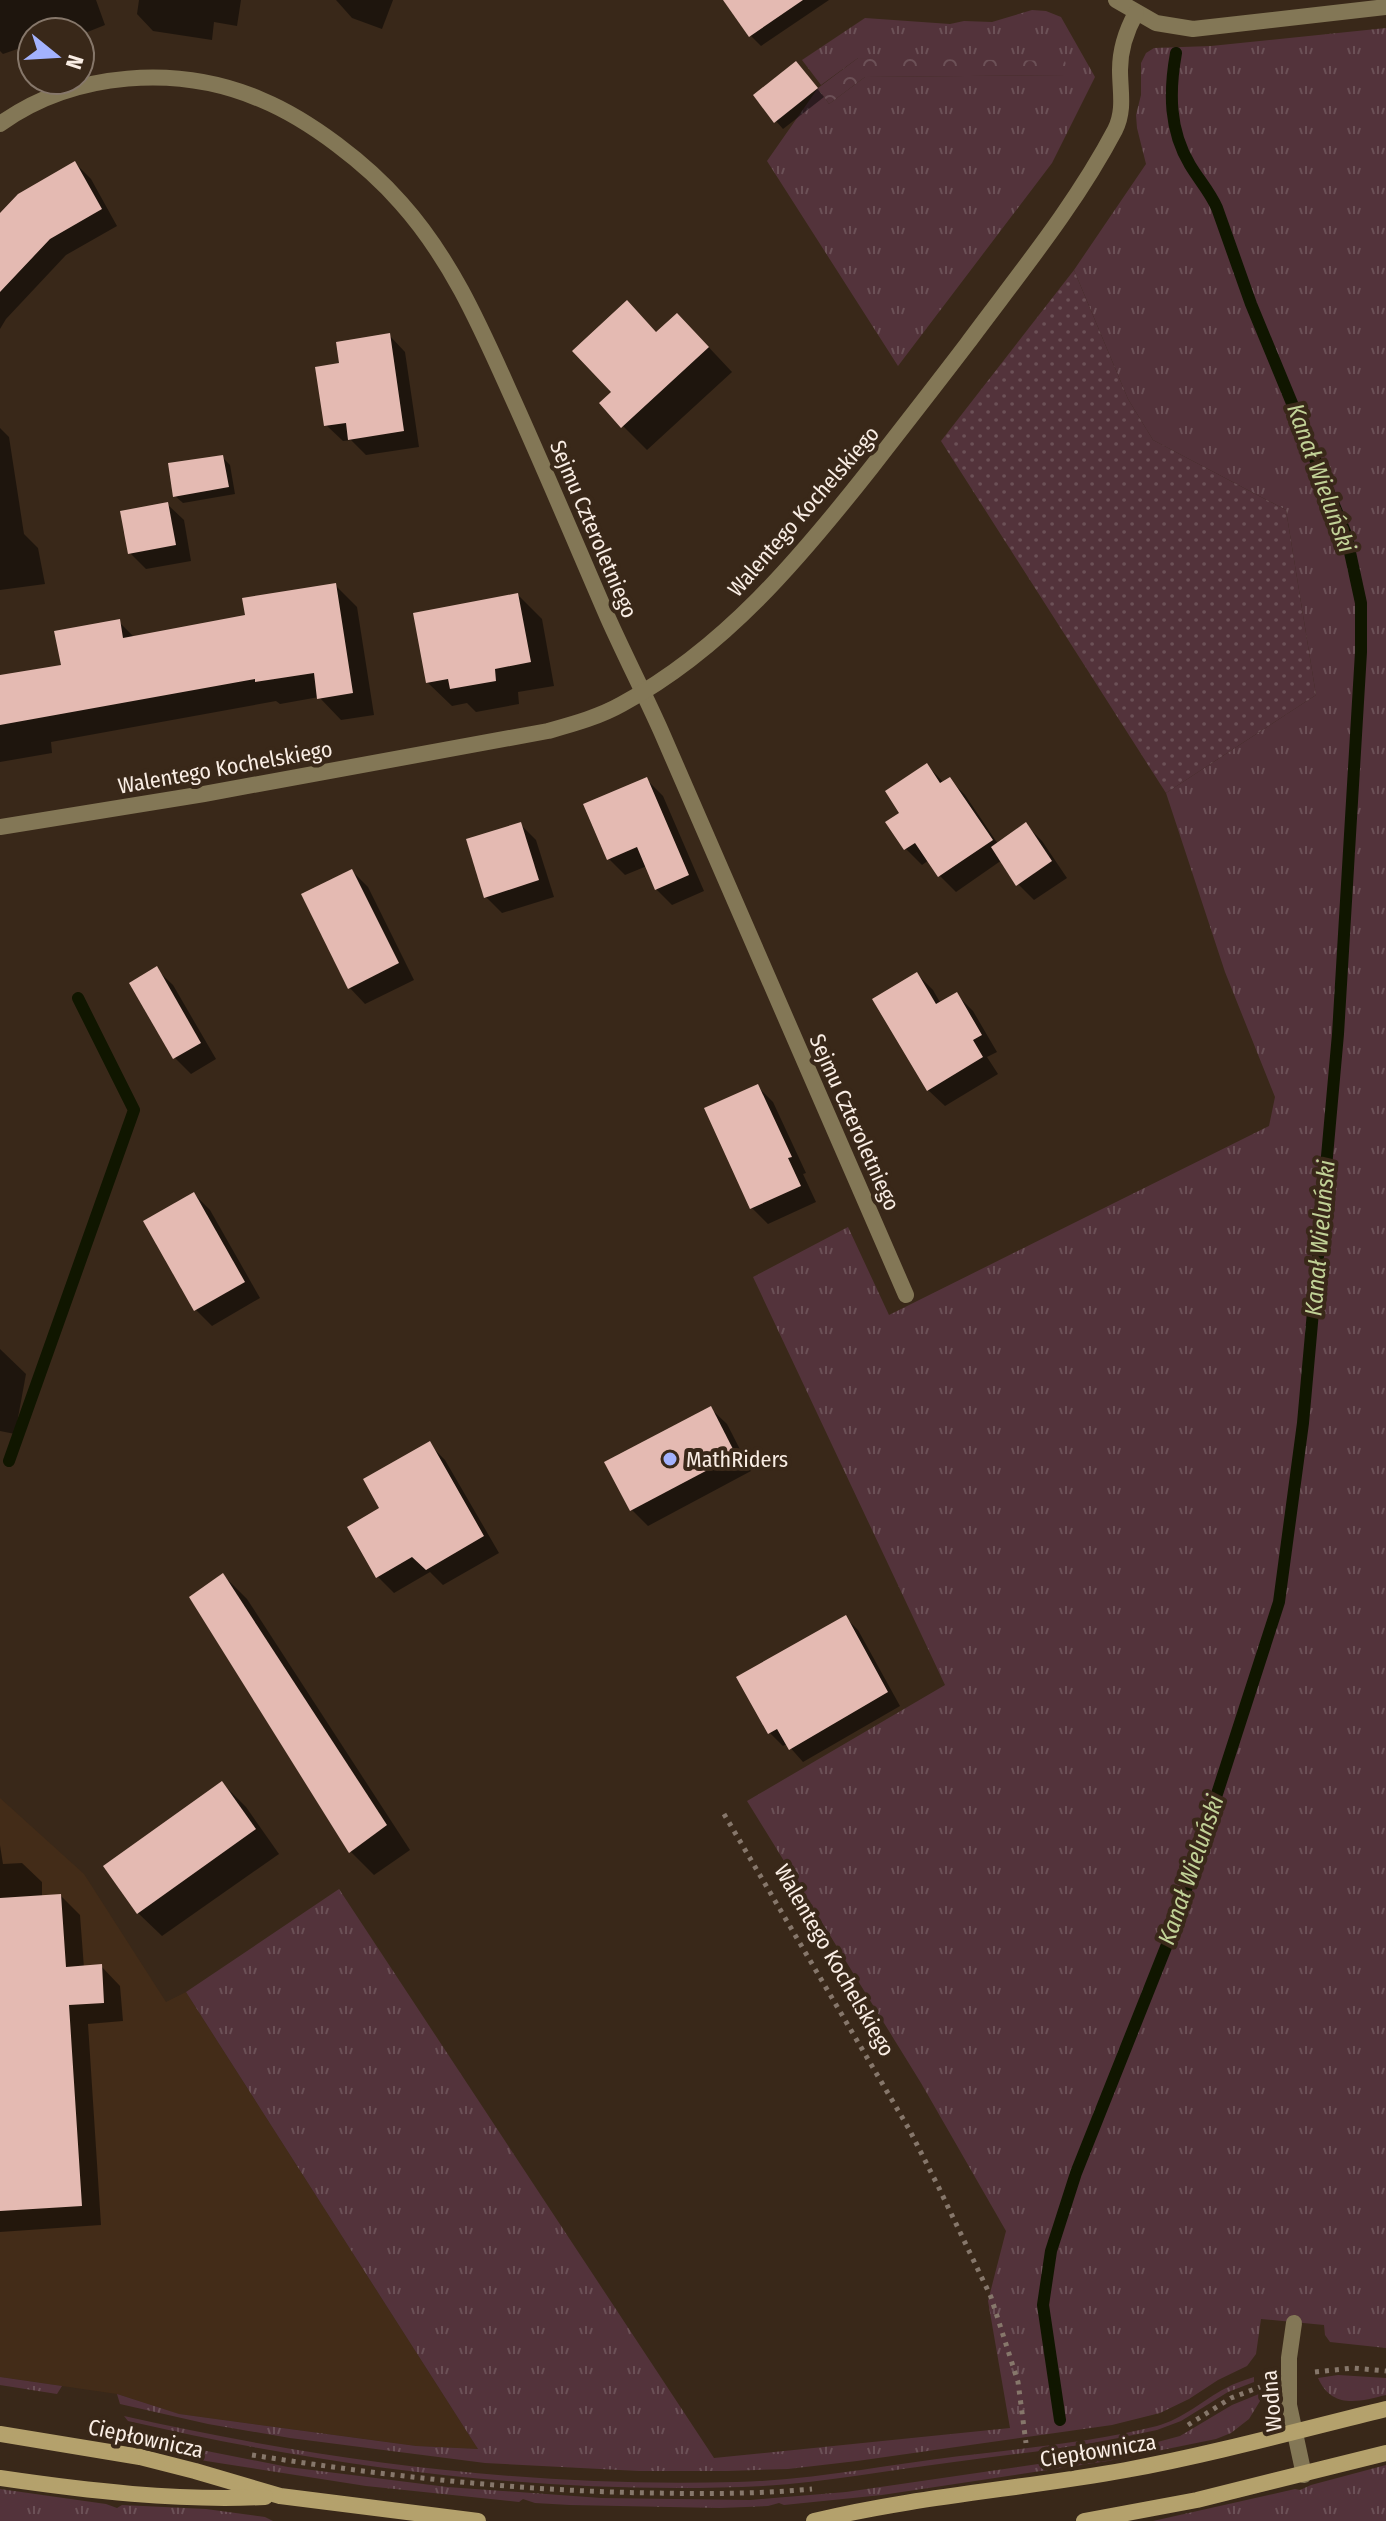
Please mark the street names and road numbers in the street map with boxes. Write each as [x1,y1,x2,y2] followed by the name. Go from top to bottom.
[722,421,885,602] street label: Walentego Kochelskiego
[544,436,643,622] street label: Sejmu Czteroletniego
[116,735,334,800] street label: Walentego Kochelskiego
[803,1030,906,1215] street label: Sejmu Czteroletniego
[769,1859,901,2061] street label: Walentego Kochelskiego
[1255,2369,1288,2433] street label: Wodna
[86,2413,206,2464] street label: Ciepłownicza
[1038,2428,1158,2473] street label: Ciepłownicza

